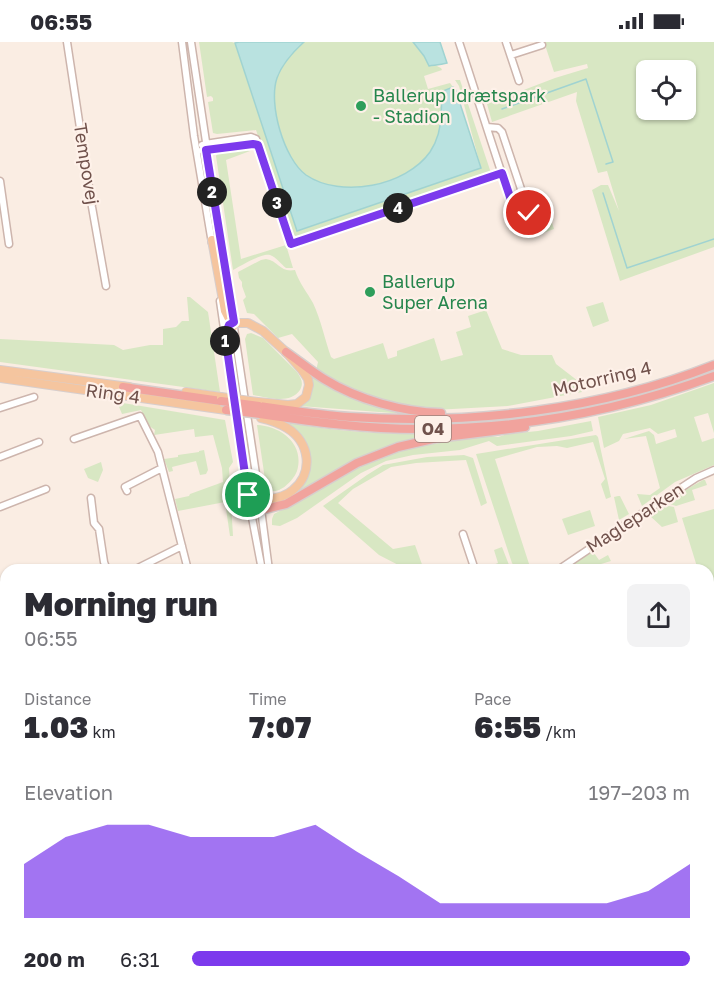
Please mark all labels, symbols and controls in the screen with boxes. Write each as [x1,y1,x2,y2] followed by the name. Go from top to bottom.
[30,8,92,35] text: 06:55
[636,60,696,120] map controls
[636,60,696,120] button: locate
[373,84,546,127] place label: Ballerup Idrætspark - Stadion
[354,99,368,113] marker: Ballerup Idrætspark - Stadion
[70,121,104,206] street label: Tempovej
[197,177,227,207] pin: 2
[207,182,217,202] text: 2
[503,187,554,238] pin
[262,188,292,218] pin: 3
[272,193,282,213] text: 3
[383,193,413,223] pin: 4
[512,196,545,229] icon: check
[393,198,403,218] text: 4
[382,270,488,313] place label: Ballerup Super Arena
[363,285,377,299] marker: Ballerup Super Arena
[210,326,240,356] pin: 1
[221,331,229,351] text: 1
[550,356,653,400] street label: Motorring 4
[85,378,142,408] street label: Ring 4
[415,416,451,442] road number: O4
[222,469,273,520] pin
[581,477,688,557] street label: Magleparken
[231,478,264,511] icon: arrive
[24,584,218,623] text: Morning run
[627,584,690,647] button: share
[24,626,78,650] text: 06:55
[24,689,91,709] text: Distance
[249,689,287,709] text: Time
[474,689,511,709] text: Pace
[24,709,88,745] text: 1.03
[249,709,312,745] text: 7:07
[474,709,541,745] text: 6:55
[88,722,116,742] text: km
[541,722,576,742] text: /km
[24,780,113,804] text: Elevation
[589,780,690,804] text: 197–203 m
[24,947,85,971] text: 200 m
[120,947,160,971] text: 6:31

